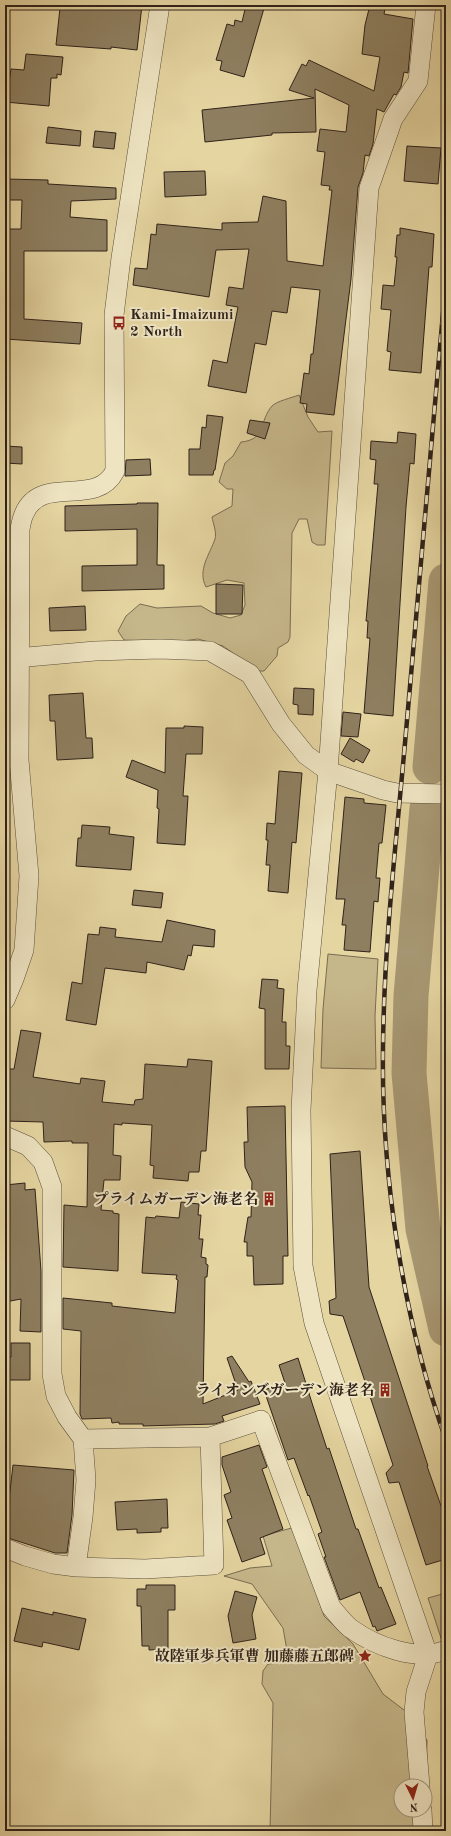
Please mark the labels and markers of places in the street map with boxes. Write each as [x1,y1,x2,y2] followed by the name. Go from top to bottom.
[130,308,233,340] place label: Kami-Imaizumi 2 North
[111,315,127,331] bus stop icon: Kami-Imaizumi 2 North
[94,1191,258,1208] place label: プライムガーデン海老名
[261,1191,277,1207] building icon: プライムガーデン海老名
[196,1382,374,1399] place label: ライオンズガーデン海老名
[377,1382,393,1398] building icon: ライオンズガーデン海老名
[155,1647,354,1665] place label: 故陸軍歩兵軍曹 加藤藤五郎碑
[357,1648,373,1664] place icon: 故陸軍歩兵軍曹 加藤藤五郎碑

